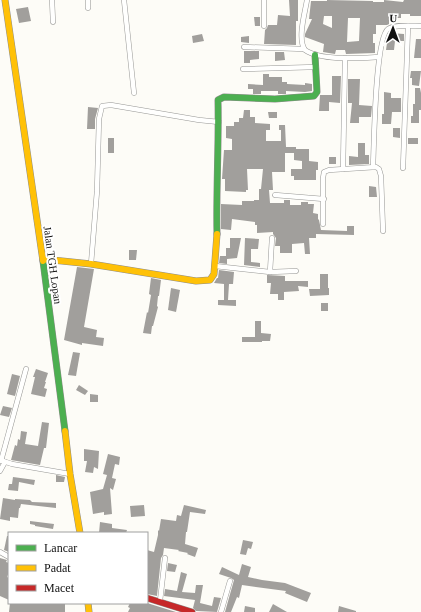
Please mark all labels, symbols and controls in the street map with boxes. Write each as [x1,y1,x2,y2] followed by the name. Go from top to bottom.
[373,8,413,48] north arrow
[389,12,397,24] text: U
[42,225,64,305] street label: Jalan TGH Lopan
[8,532,148,604] legend
[44,541,77,555] text: Lancar
[44,561,71,575] text: Padat
[44,581,75,595] text: Macet

